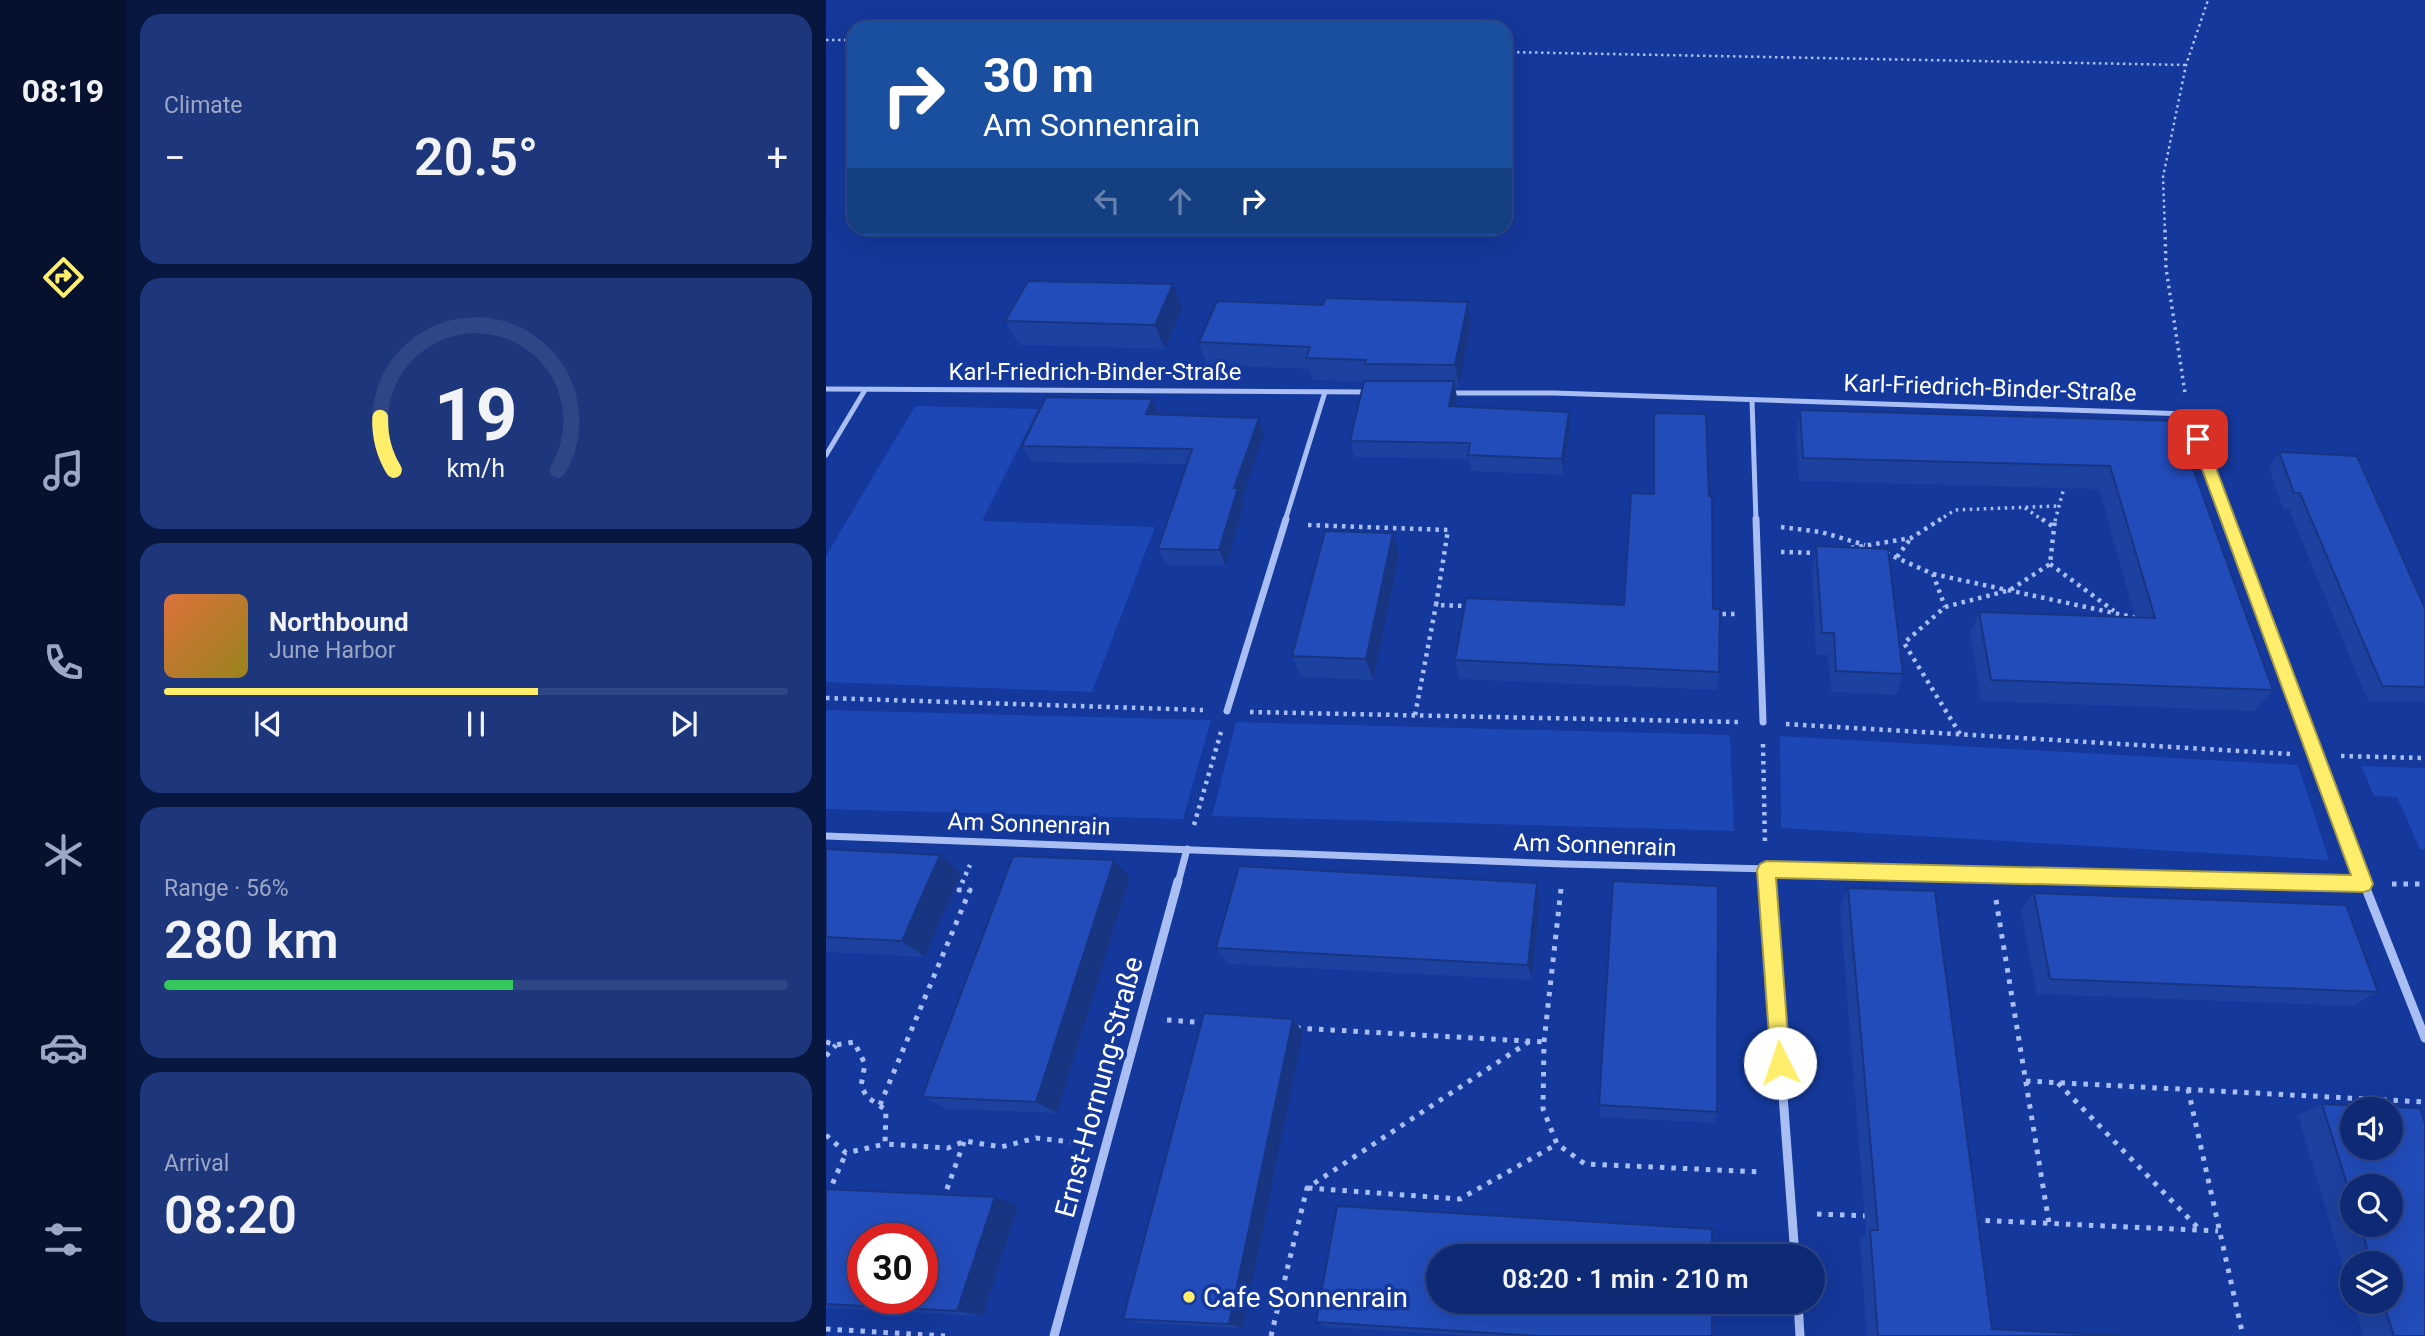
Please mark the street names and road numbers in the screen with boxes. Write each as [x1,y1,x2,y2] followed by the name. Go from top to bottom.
[948,358,1242,386] street label: Karl-Friedrich-Binder-Straße
[1843,369,2137,407] street label: Karl-Friedrich-Binder-Straße
[947,807,1111,841] street label: Am Sonnenrain
[1513,828,1677,862] street label: Am Sonnenrain
[1048,953,1150,1221] street label: Ernst-Hornung-Straße

